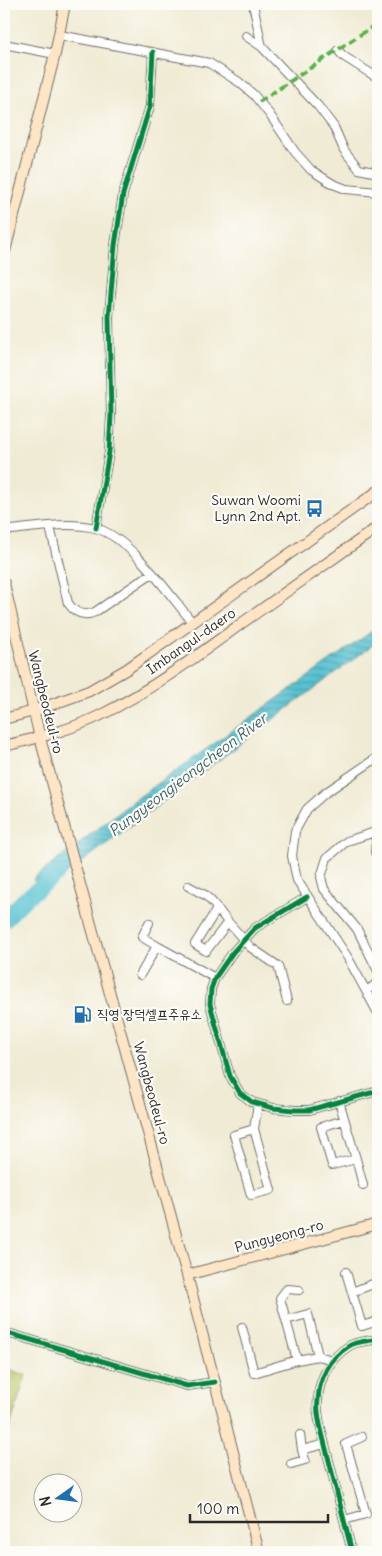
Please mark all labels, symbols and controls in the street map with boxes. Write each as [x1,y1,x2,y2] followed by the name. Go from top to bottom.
[211,491,301,525] place label: Suwan Woomi Lynn 2nd Apt.
[305,498,325,518] bus stop icon: Suwan Woomi Lynn 2nd Apt.
[143,604,239,678] street label: Imbangul-daero
[24,649,68,756] street label: Wangbeodeul-ro
[105,708,272,840] water label: Pungyeongjeongcheon River
[73,1004,93,1024] fuel station icon: 직영 장덕셀프주유소
[97,1005,202,1023] place label: 직영 장덕셀프주유소
[130,1040,174,1146] street label: Wangbeodeul-ro
[233,1215,325,1256] street label: Pungyeong-ro
[32,1474,82,1524] north arrow
[190,1491,327,1523] scale bar
[35,1494,55,1508] text: N
[197,1499,239,1518] text: 100 m

